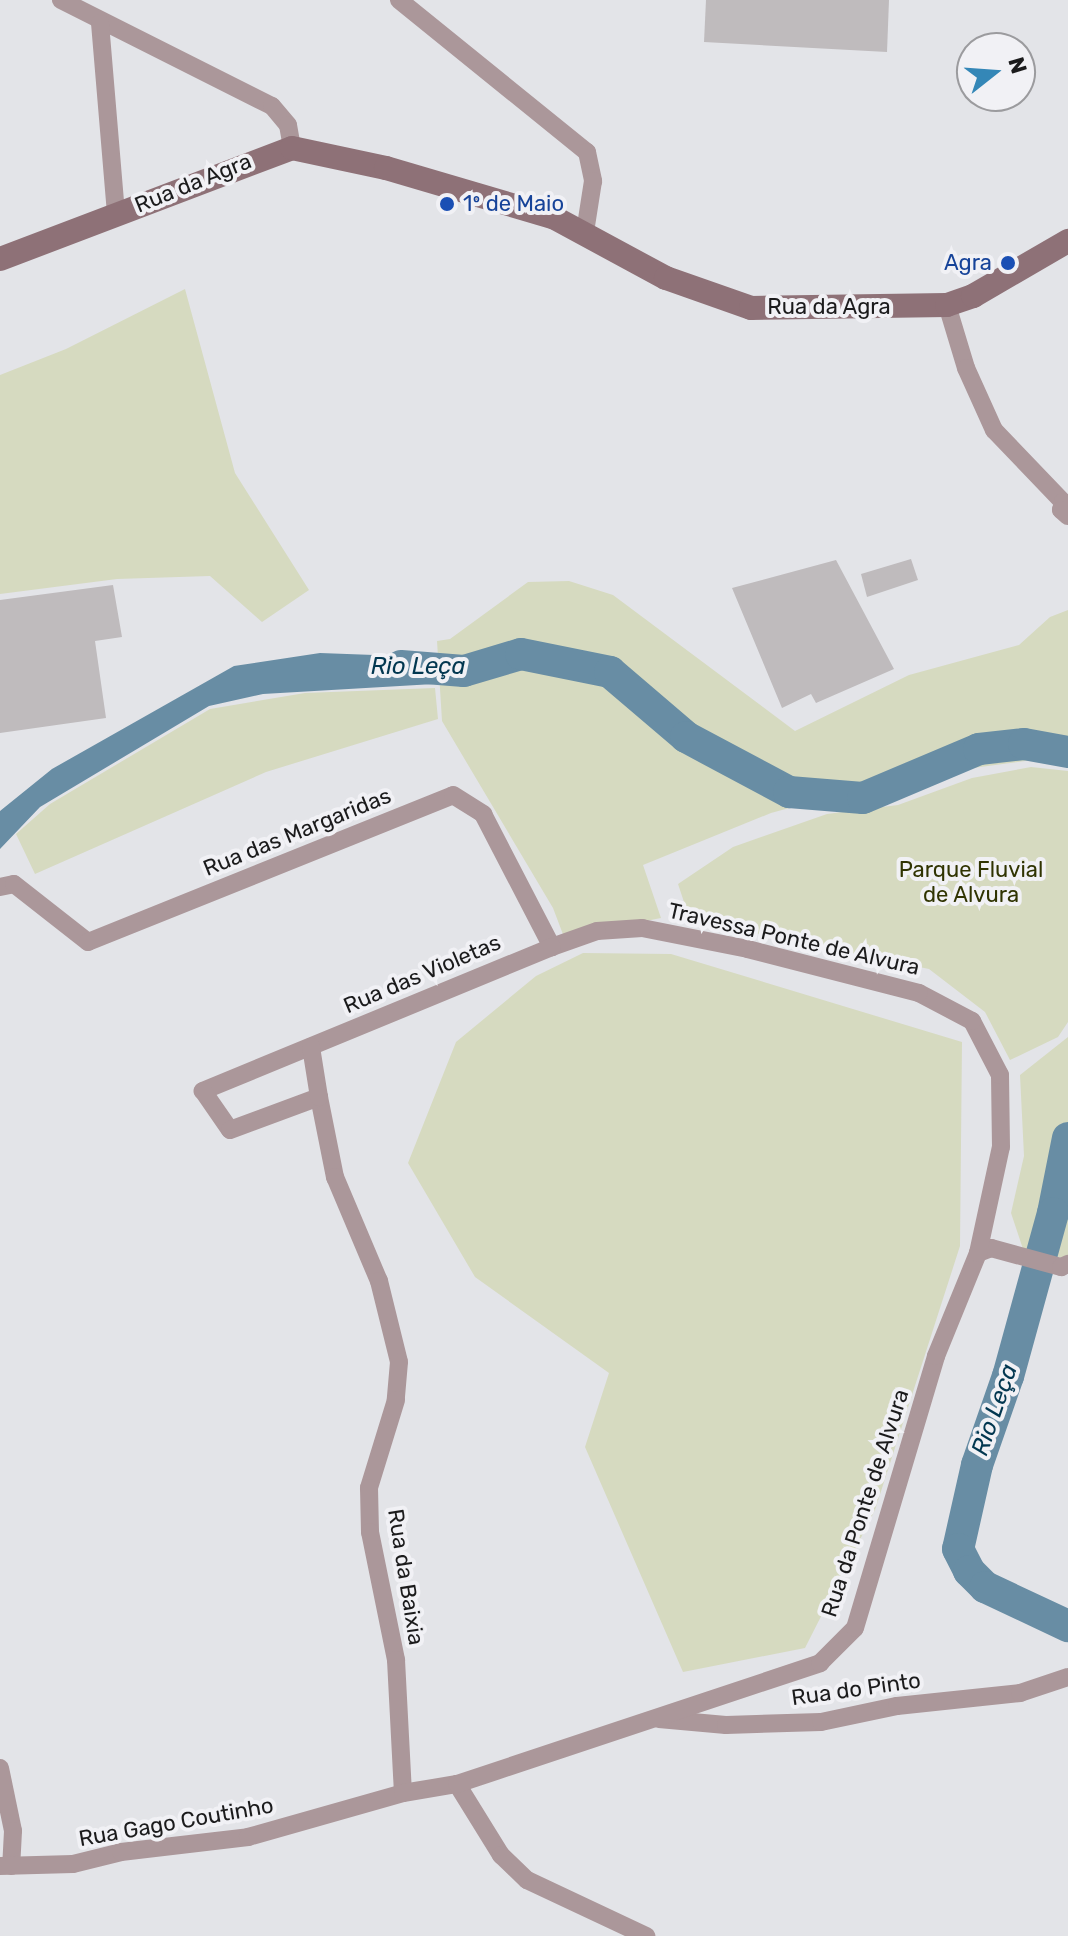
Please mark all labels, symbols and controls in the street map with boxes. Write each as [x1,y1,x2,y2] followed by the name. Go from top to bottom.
[956,32,1036,112] north arrow
[1002,54,1033,77] text: N
[131,148,255,218] street label: Rua da Agra
[463,191,564,217] place label: 1º de Maio
[438,195,456,213] marker: 1º de Maio
[944,250,992,276] place label: Agra
[999,254,1017,272] marker: Agra
[767,294,891,320] street label: Rua da Agra
[371,653,465,681] water label: Rio Leça
[199,782,395,882] street label: Rua das Margaridas
[899,856,1043,908] park label: Parque Fluvial de Alvura
[665,897,923,981] street label: Travessa Ponte de Alvura
[339,929,505,1019] street label: Rua das Violetas
[966,1360,1024,1460] water label: Rio Leça
[816,1385,914,1621] street label: Rua da Ponte de Alvura
[382,1507,430,1647] street label: Rua da Baixia
[790,1667,922,1711] street label: Rua do Pinto
[77,1792,275,1852] street label: Rua Gago Coutinho

